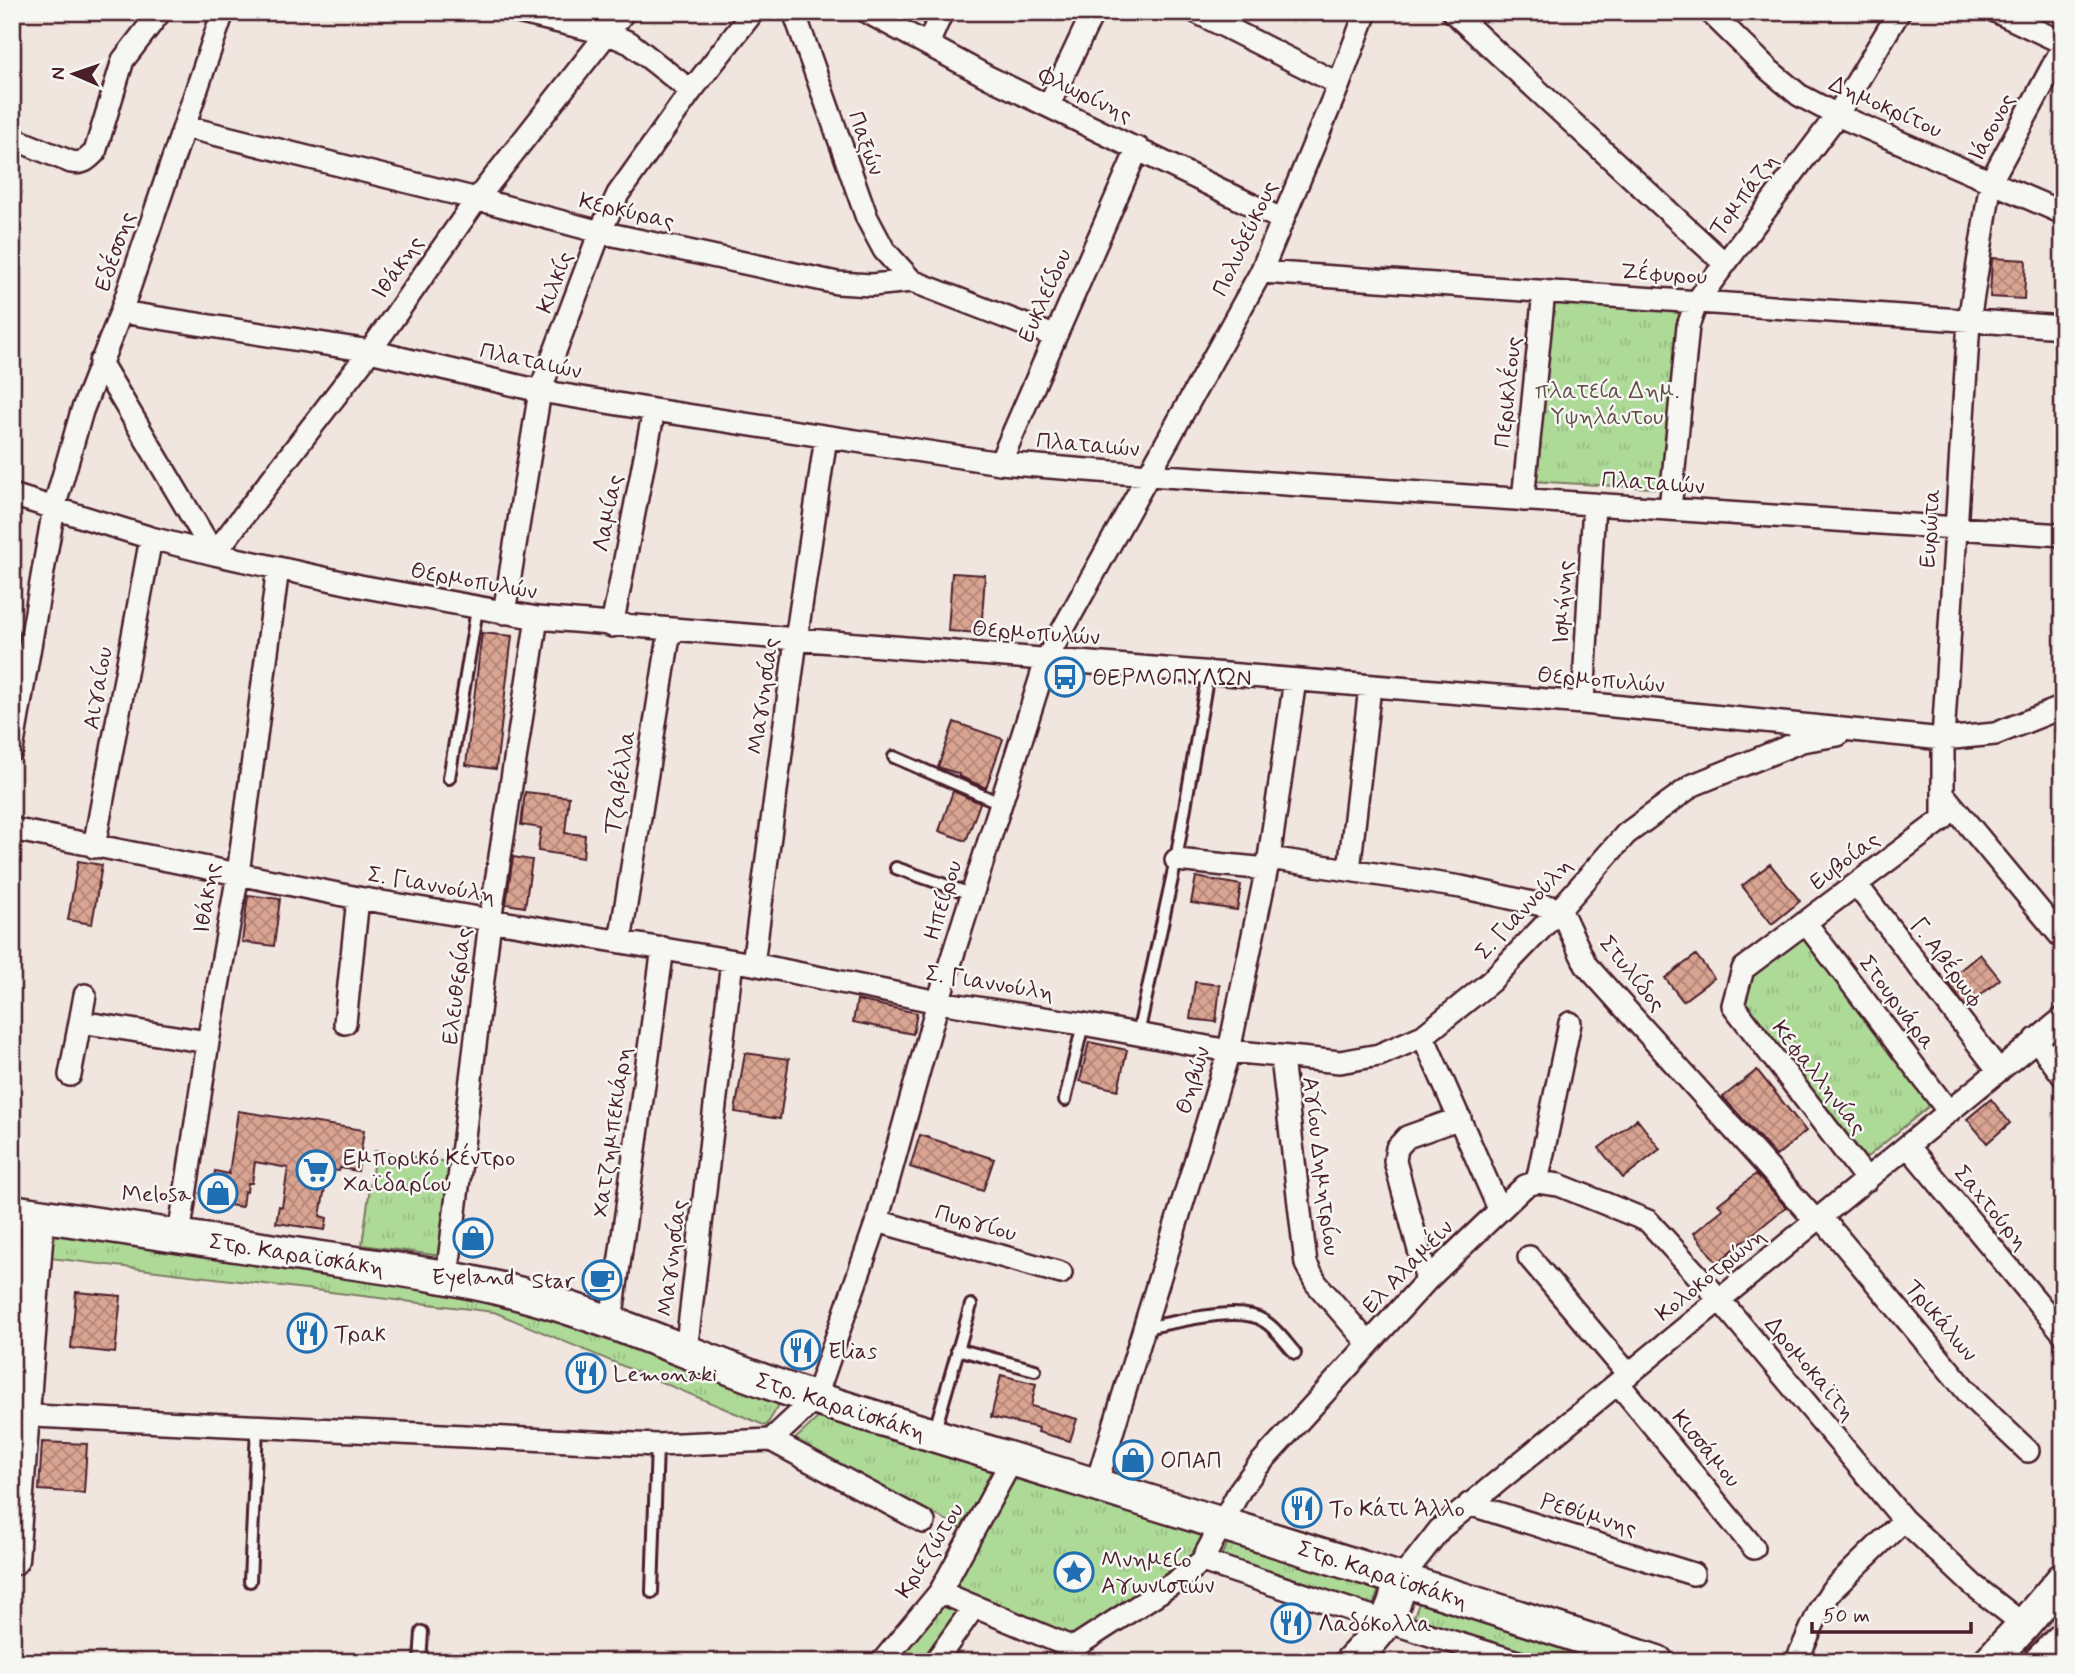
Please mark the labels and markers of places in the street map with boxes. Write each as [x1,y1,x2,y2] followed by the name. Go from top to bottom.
[1044,656,1086,698] bus stop icon: ΘΕΡΜΟΠΥΛΏΝ
[1092,664,1252,694] place label: ΘΕΡΜΟΠΥΛΏΝ
[343,1142,515,1200] place label: Εμπορικό Κέντρο Χαϊδαρίου
[295,1149,337,1191] supermarket icon: Εμπορικό Κέντρο Χαϊδαρίου
[197,1172,239,1214] shop icon: Melosa
[122,1180,191,1210] place label: Melosa
[452,1217,494,1259] shop icon: Eyeland
[581,1259,623,1301] cafe icon: Star
[432,1263,514,1293] place label: Eyeland
[532,1267,575,1297] place label: Star
[286,1312,328,1354] restaurant icon: Τρακ
[334,1320,386,1350] place label: Τρακ
[780,1329,822,1371] restaurant icon: Elias
[828,1337,877,1367] place label: Elias
[565,1352,607,1394] restaurant icon: Lemonaki
[613,1360,717,1390] place label: Lemonaki
[1112,1439,1154,1481] shop icon: ΟΠΑΠ
[1160,1447,1222,1477] place label: ΟΠΑΠ
[1281,1487,1323,1529] restaurant icon: Το Κάτι Άλλο
[1329,1495,1465,1525] place label: Το Κάτι Άλλο
[1101,1546,1214,1602] place label: Μνημείο Αγωνιστών
[1053,1551,1095,1593] place icon: Μνημείο Αγωνιστών
[1270,1602,1312,1644] restaurant icon: Λαδόκολλα
[1318,1610,1432,1640] place label: Λαδόκολλα

